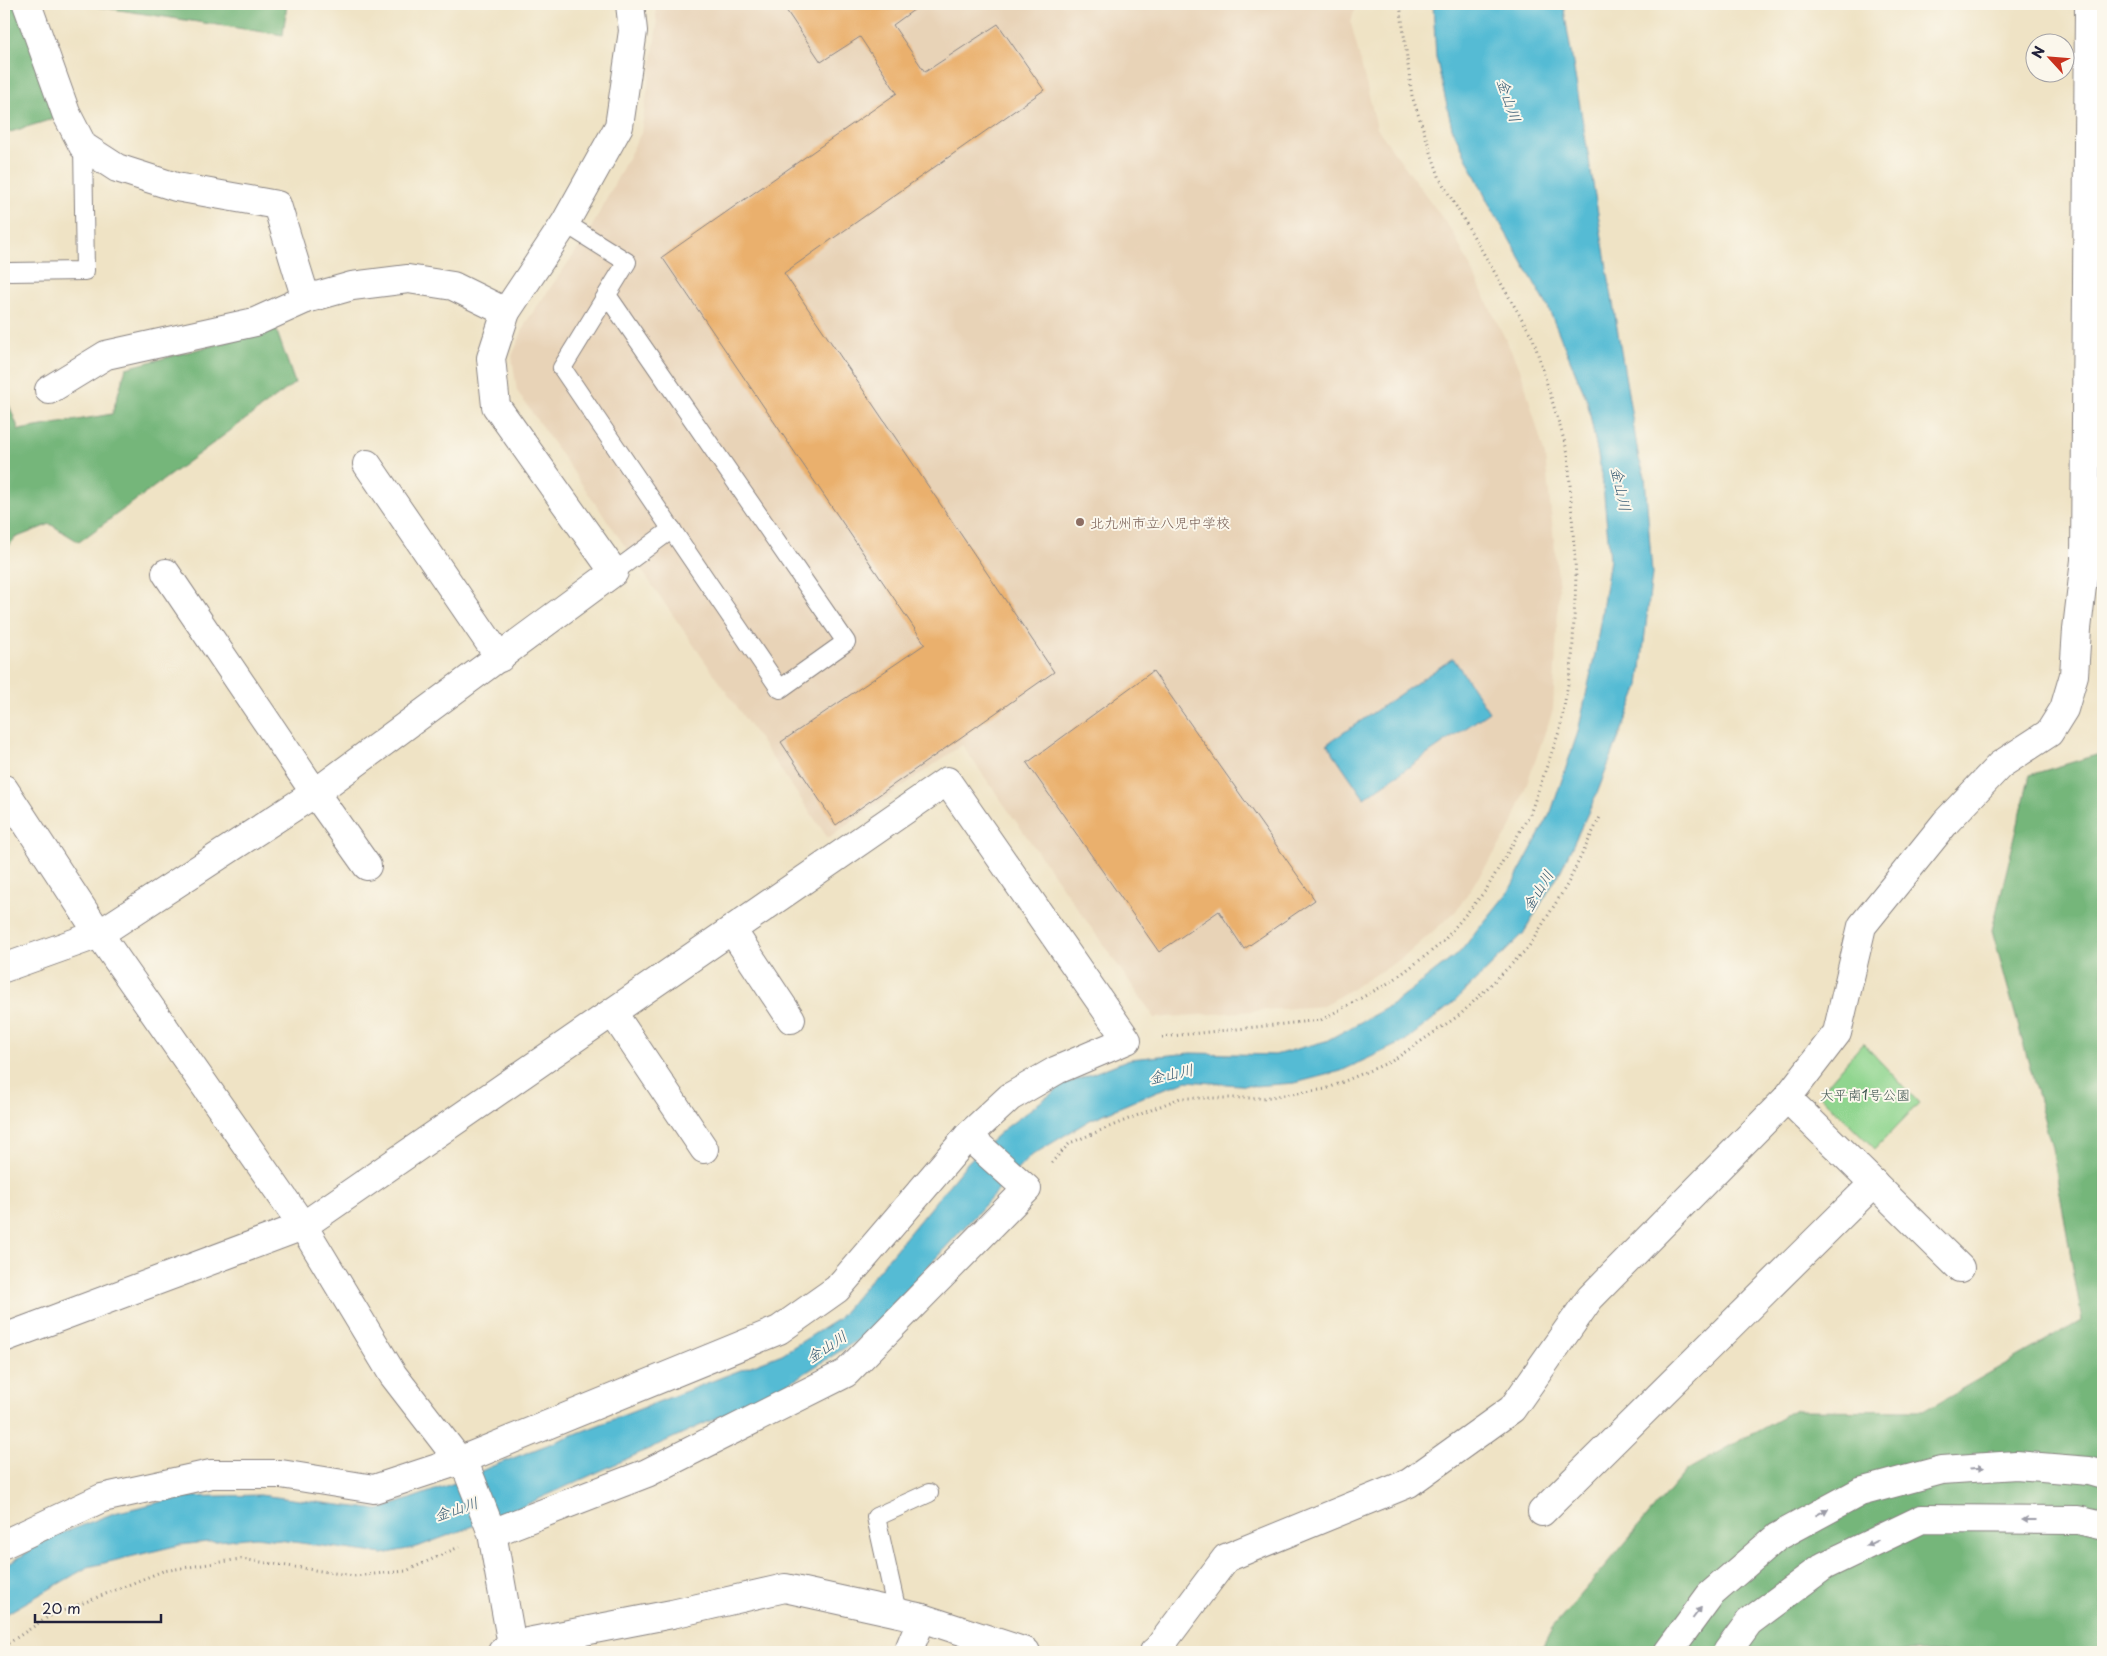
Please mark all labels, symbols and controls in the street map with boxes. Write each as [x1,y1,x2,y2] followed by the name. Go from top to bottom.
[2024,32,2074,82] north arrow
[2026,42,2050,62] text: N
[1492,75,1528,125] water label: 金山川
[1606,465,1638,513] water label: 金山川
[1090,512,1230,533] place label: 北九州市立八児中学校
[1074,516,1086,528] marker: 北九州市立八児中学校
[1516,865,1558,915] water label: 金山川
[1147,1057,1195,1089] water label: 金山川
[1820,1084,1910,1105] park label: 大平南1号公園
[801,1324,851,1368] water label: 金山川
[1969,1463,1985,1471] one-way arrow
[431,1490,481,1526] water label: 金山川
[1815,1508,1829,1517] one-way arrow
[2021,1516,2037,1524] one-way arrow
[1865,1539,1879,1547] one-way arrow
[35,1591,161,1623] scale bar
[42,1596,81,1619] text: 20 m
[1692,1606,1702,1620] one-way arrow

